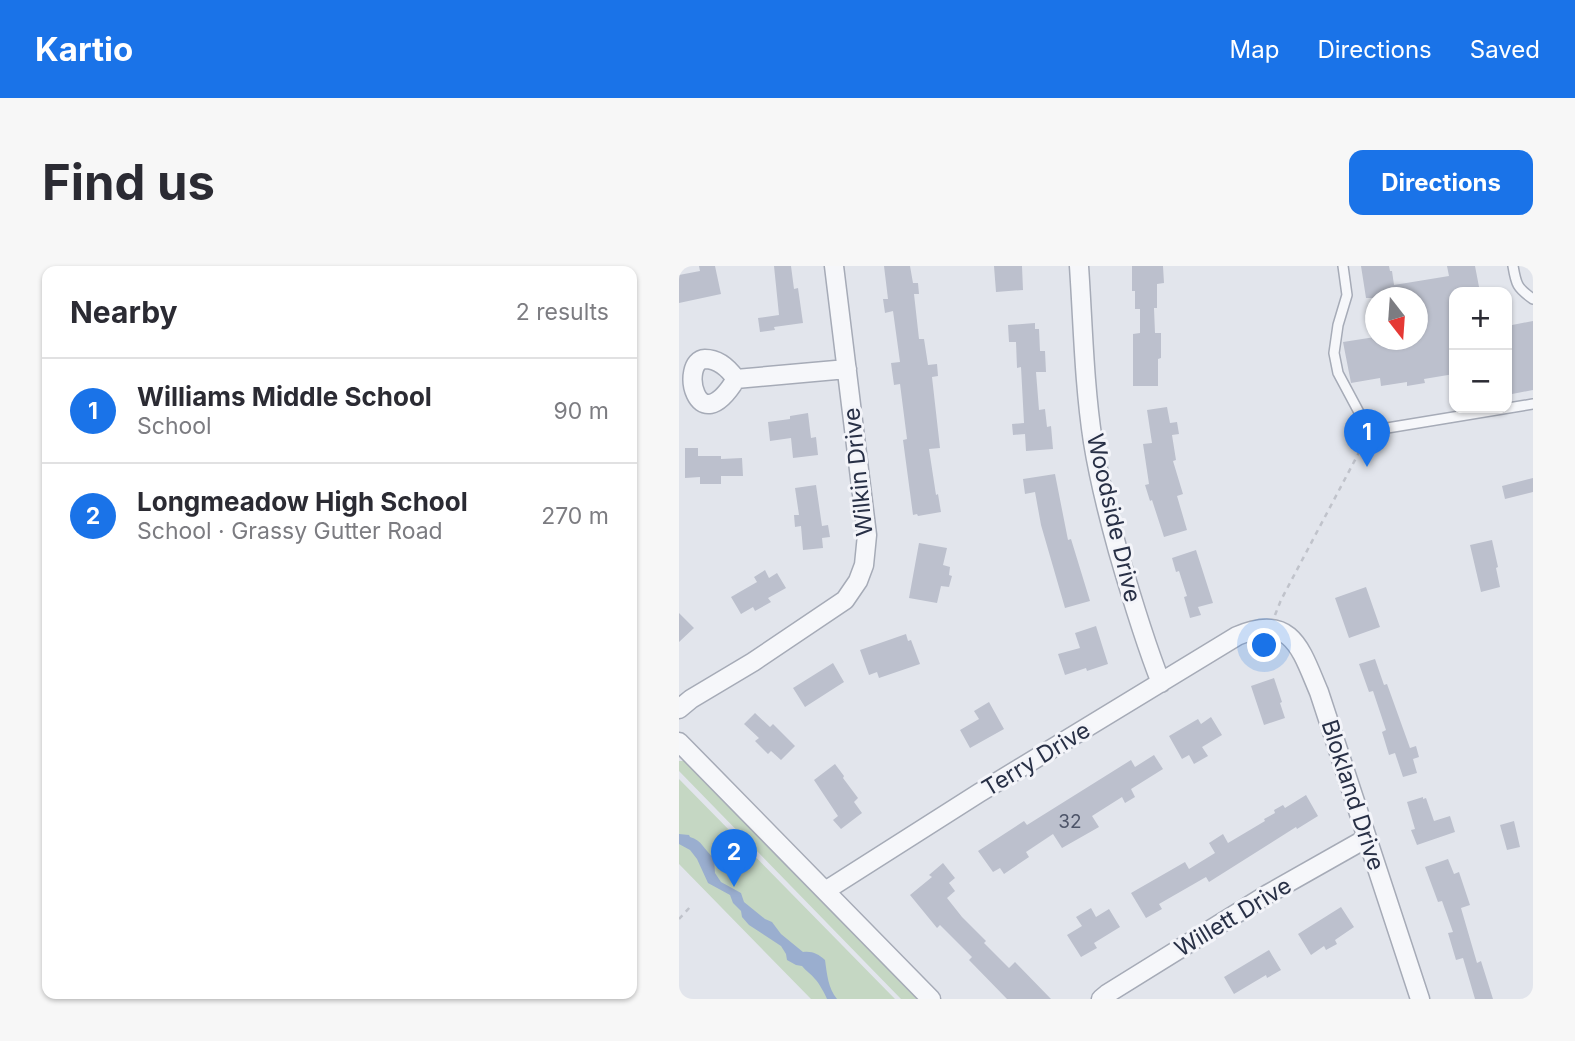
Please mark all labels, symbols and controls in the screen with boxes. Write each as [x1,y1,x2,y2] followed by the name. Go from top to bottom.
[35,29,133,69] text: Kartio
[1230,35,1279,64] text: Map
[1317,35,1432,64] text: Directions
[1470,35,1540,64] text: Saved
[1349,150,1533,215] button: Directions
[42,153,215,212] text: Find us
[1365,287,1428,350] north arrow
[1449,287,1512,413] map controls
[1449,287,1512,350] button: +
[70,294,178,330] text: Nearby
[516,298,609,326] text: 2 results
[1449,350,1512,413] button: −
[137,381,432,412] text: Williams Middle School
[88,397,98,425] text: 1
[554,397,609,425] text: 90 m
[837,406,879,538] street label: Wilkin Drive
[1344,409,1390,467] pin: 1
[137,412,212,440] text: School
[1081,431,1147,605] street label: Woodside Drive
[137,486,468,517] text: Longmeadow High School
[86,502,100,530] text: 2
[541,502,609,530] text: 270 m
[137,517,443,545] text: School · Grassy Gutter Road
[1247,628,1281,662] your location
[977,716,1095,802] street label: Terry Drive
[1315,716,1391,874] street label: Blokland Drive
[1058,810,1082,833] house number: 32
[711,829,757,887] pin: 2
[1170,871,1296,963] street label: Willett Drive

